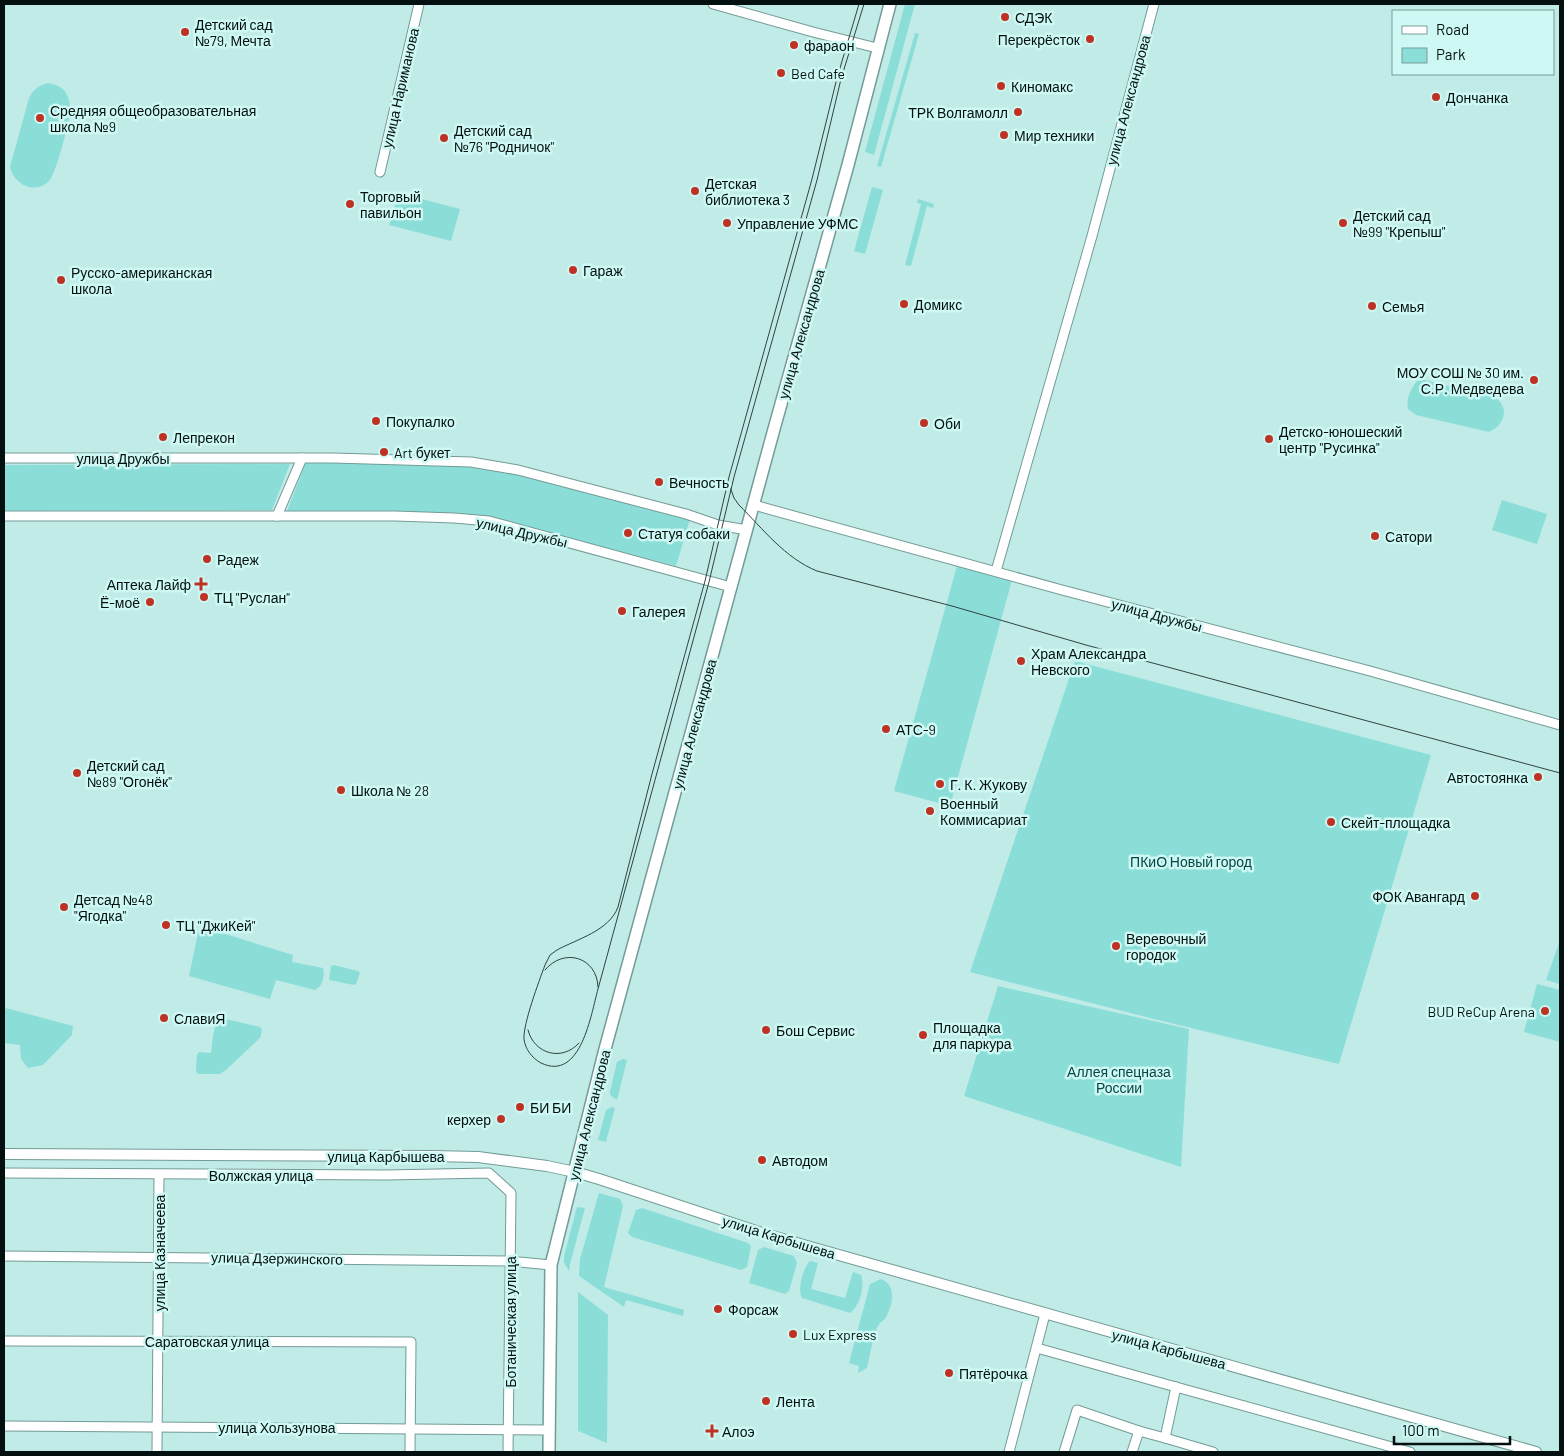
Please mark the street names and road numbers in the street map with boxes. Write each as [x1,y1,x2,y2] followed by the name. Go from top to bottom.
[378,26,422,150] street label: улица Нариманова
[1102,33,1154,167] street label: улица Александрова
[774,267,828,401] street label: улица Александрова
[76,450,170,467] street label: улица Дружбы
[475,513,569,551] street label: улица Дружбы
[1110,595,1204,635] street label: улица Дружбы
[668,657,720,791] street label: улица Александрова
[565,1048,614,1182] street label: улица Александрова
[327,1148,445,1165] street label: улица Карбышева
[209,1167,313,1184] street label: Волжская улица
[151,1194,168,1311] street label: улица Казначеева
[720,1212,838,1262] street label: улица Карбышева
[211,1248,343,1268] street label: улица Дзержинского
[502,1256,519,1388] street label: Ботаническая улица
[1110,1326,1228,1372] street label: улица Карбышева
[145,1333,270,1350] street label: Саратовская улица
[218,1419,336,1436] street label: улица Хользунова

